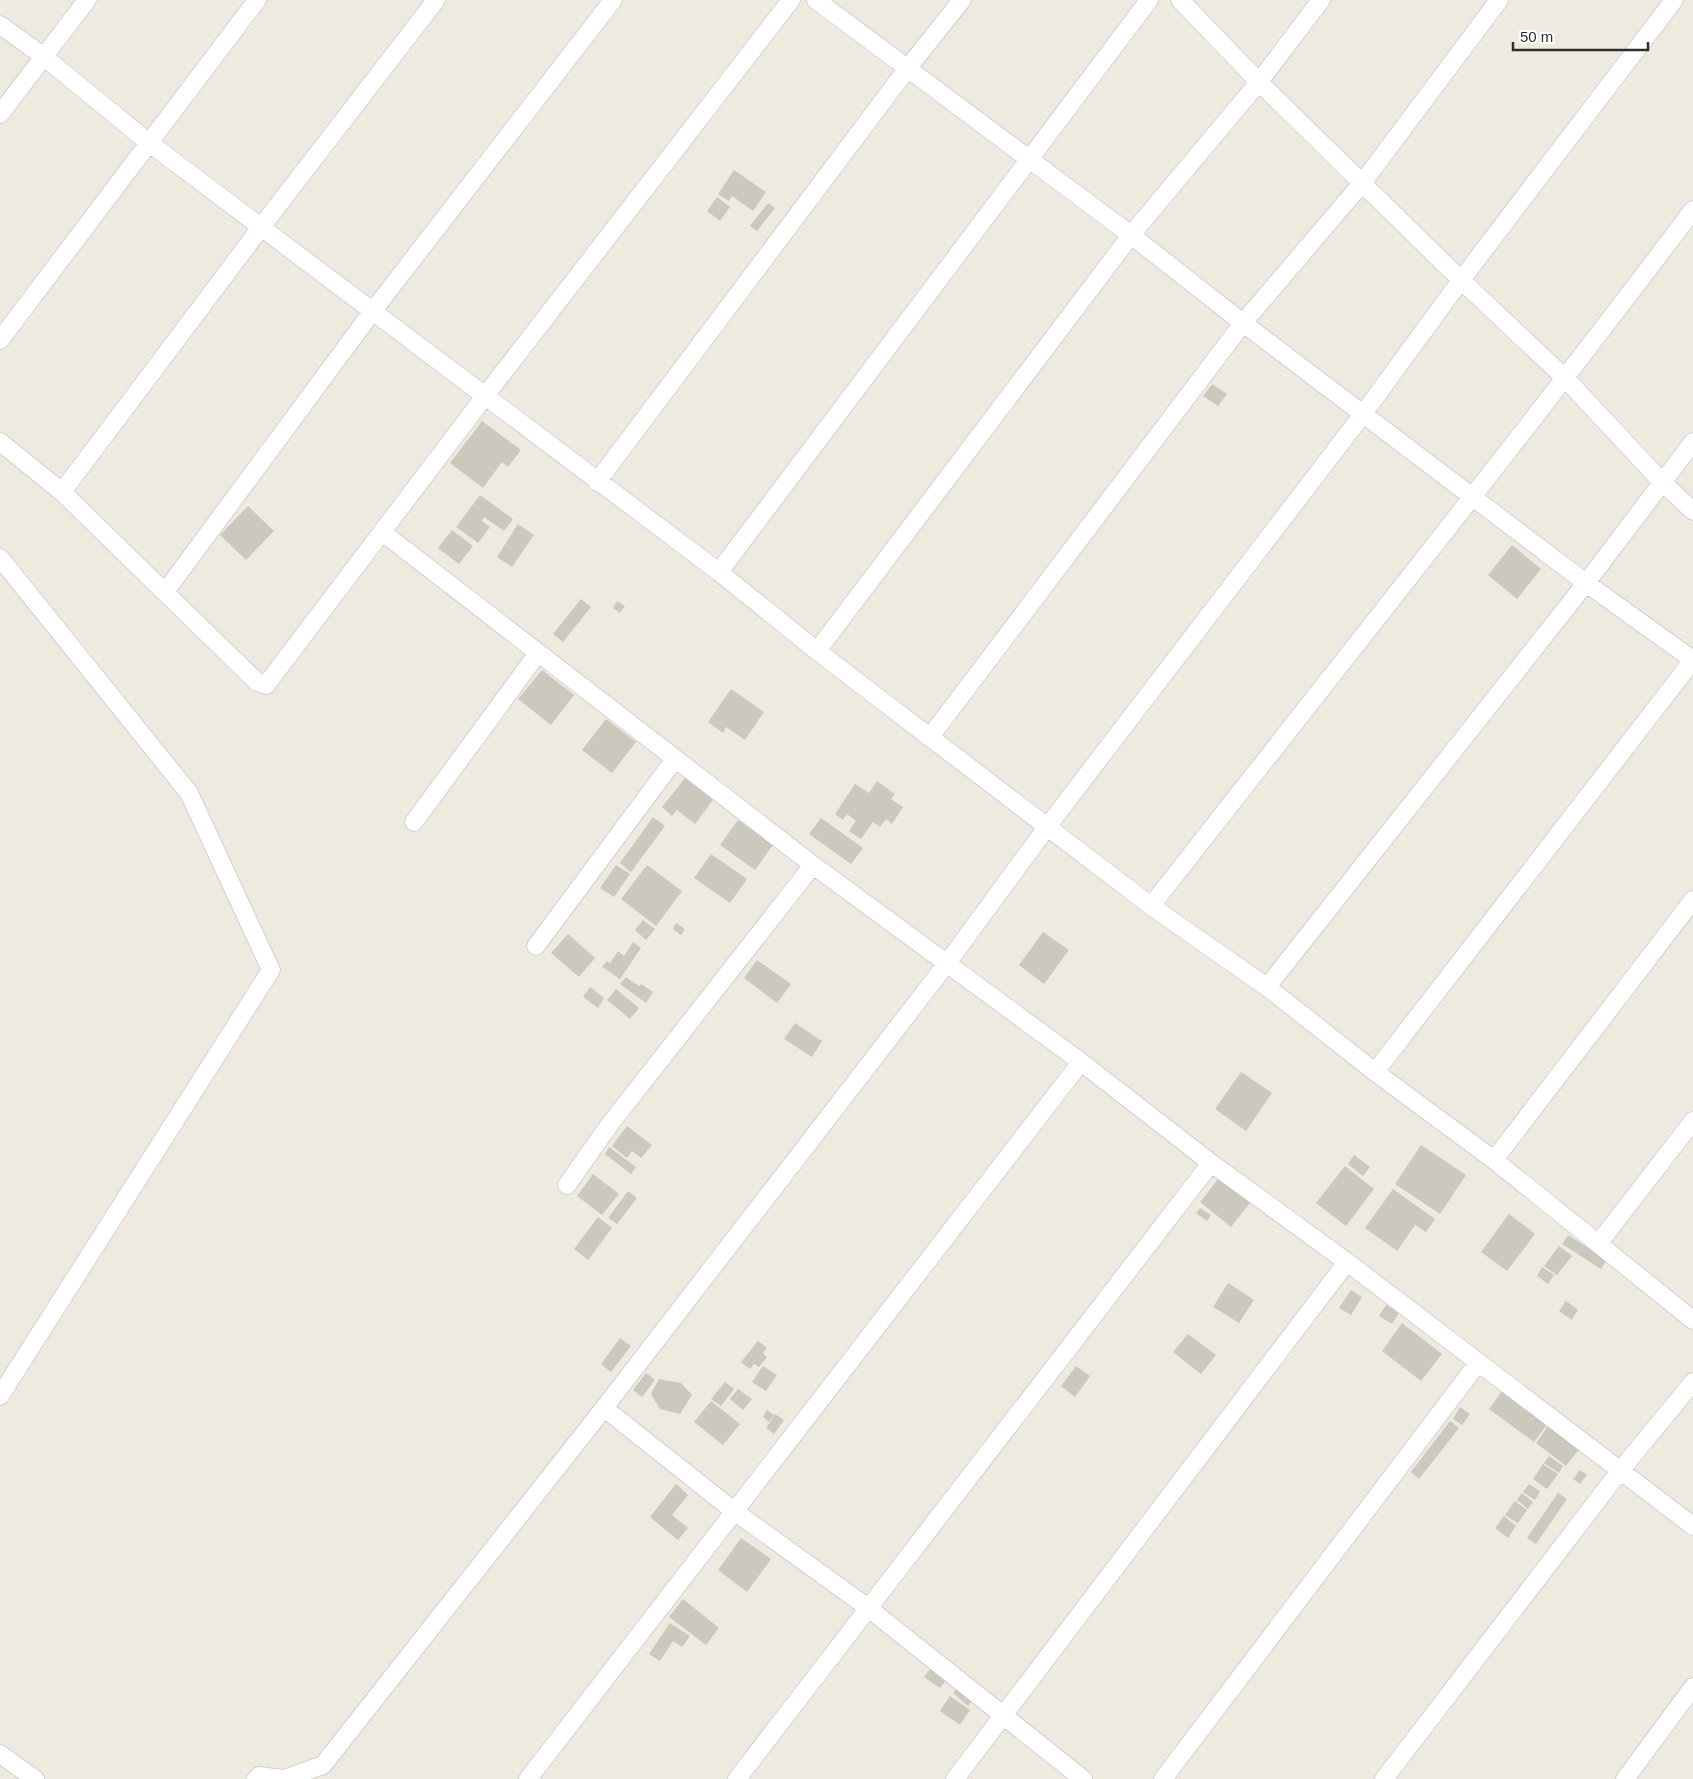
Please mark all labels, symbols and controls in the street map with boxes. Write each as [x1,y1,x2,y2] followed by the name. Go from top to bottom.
[1513,20,1648,52] scale bar
[1520,28,1553,45] text: 50 m

